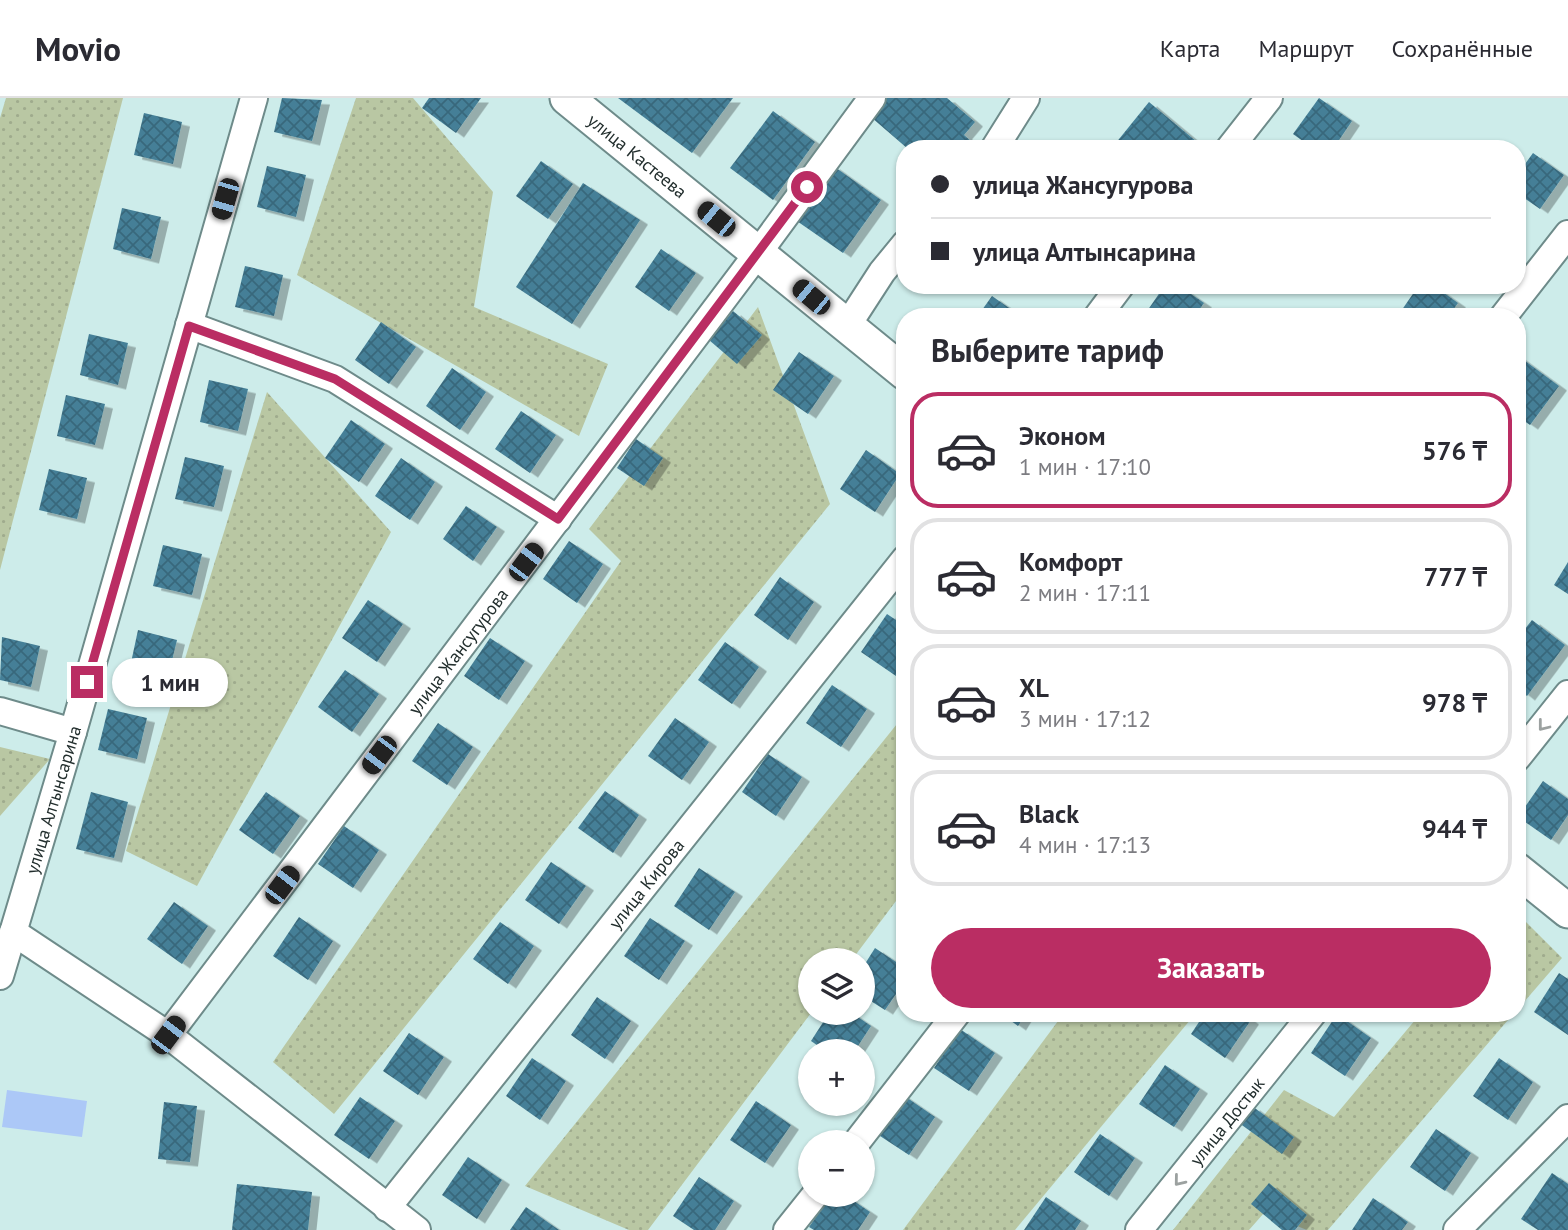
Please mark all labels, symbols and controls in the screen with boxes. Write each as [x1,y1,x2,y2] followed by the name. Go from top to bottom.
[35,27,121,70] text: Movio
[1160,33,1220,64] text: Карта
[1258,33,1353,64] text: Маршрут
[1391,33,1533,64] text: Сохранённые
[583,108,692,203] street label: улица Кастеева
[973,168,1193,201] text: улица Жансугурова
[791,171,823,203] route start
[210,176,241,222] car
[694,198,739,240] car
[973,235,1196,268] text: улица Алтынсарина
[789,275,834,319] car
[931,329,1164,371] text: Выберите тариф
[935,419,998,482] icon: car
[1019,419,1106,452] text: Эконом
[1422,434,1487,467] text: 576 ₸
[1019,452,1151,481] text: 1 мин · 17:10
[505,539,548,585] car
[935,545,998,608] icon: car
[1019,545,1122,578] text: Комфорт
[1423,560,1487,593] text: 777 ₸
[1019,578,1151,607] text: 2 мин · 17:11
[403,583,513,719] street label: улица Жансугурова
[112,658,227,706] callout: 1 мин
[71,666,103,698] route end
[140,668,200,697] text: 1 мин
[935,671,998,734] icon: car
[1019,671,1049,704] text: XL
[1422,686,1487,719] text: 978 ₸
[1019,704,1151,733] text: 3 мин · 17:12
[1538,718,1551,731] one-way arrow
[20,723,86,877] street label: улица Алтынсарина
[358,732,401,778] car
[935,797,998,860] icon: car
[1019,797,1079,830] text: Black
[1422,812,1487,845] text: 944 ₸
[1019,830,1151,859] text: 4 мин · 17:13
[603,834,689,933] street label: улица Кирова
[261,862,304,908] car
[931,928,1491,1008] button: Заказать
[798,948,875,1207] map controls
[798,948,875,1025] button: layers
[147,1012,190,1058] car
[798,1039,875,1116] button: +
[1184,1072,1269,1170] street label: улица Достык
[798,1130,875,1207] button: −
[1174,1174,1187,1186] one-way arrow

